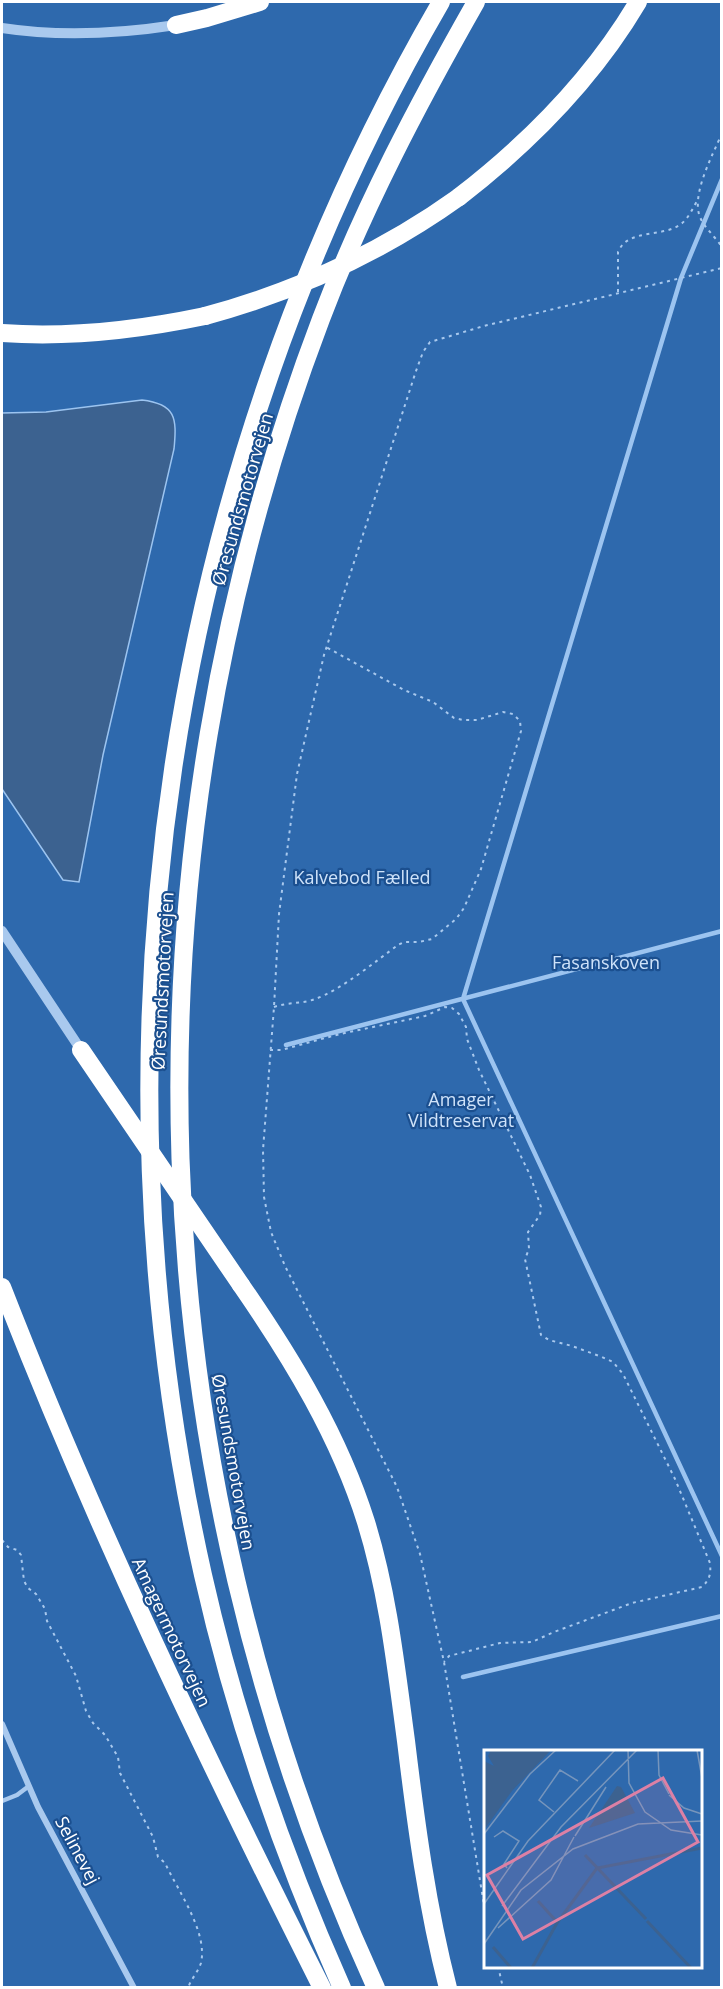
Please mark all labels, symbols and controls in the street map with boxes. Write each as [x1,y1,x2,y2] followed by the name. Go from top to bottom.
[206,410,278,588] street label: Øresundsmotorvejen
[293,865,431,889] park label: Kalvebod Fælled
[145,891,179,1071] street label: Øresundsmotorvejen
[552,950,660,974] park label: Fasanskoven
[408,1087,514,1132] park label: Amager Vildtreservat
[207,1372,261,1552] street label: Øresundsmotorvejen
[127,1553,217,1711] street label: Amagermotorvejen
[484,1750,702,1968] inset map
[50,1812,106,1888] street label: Selinevej

